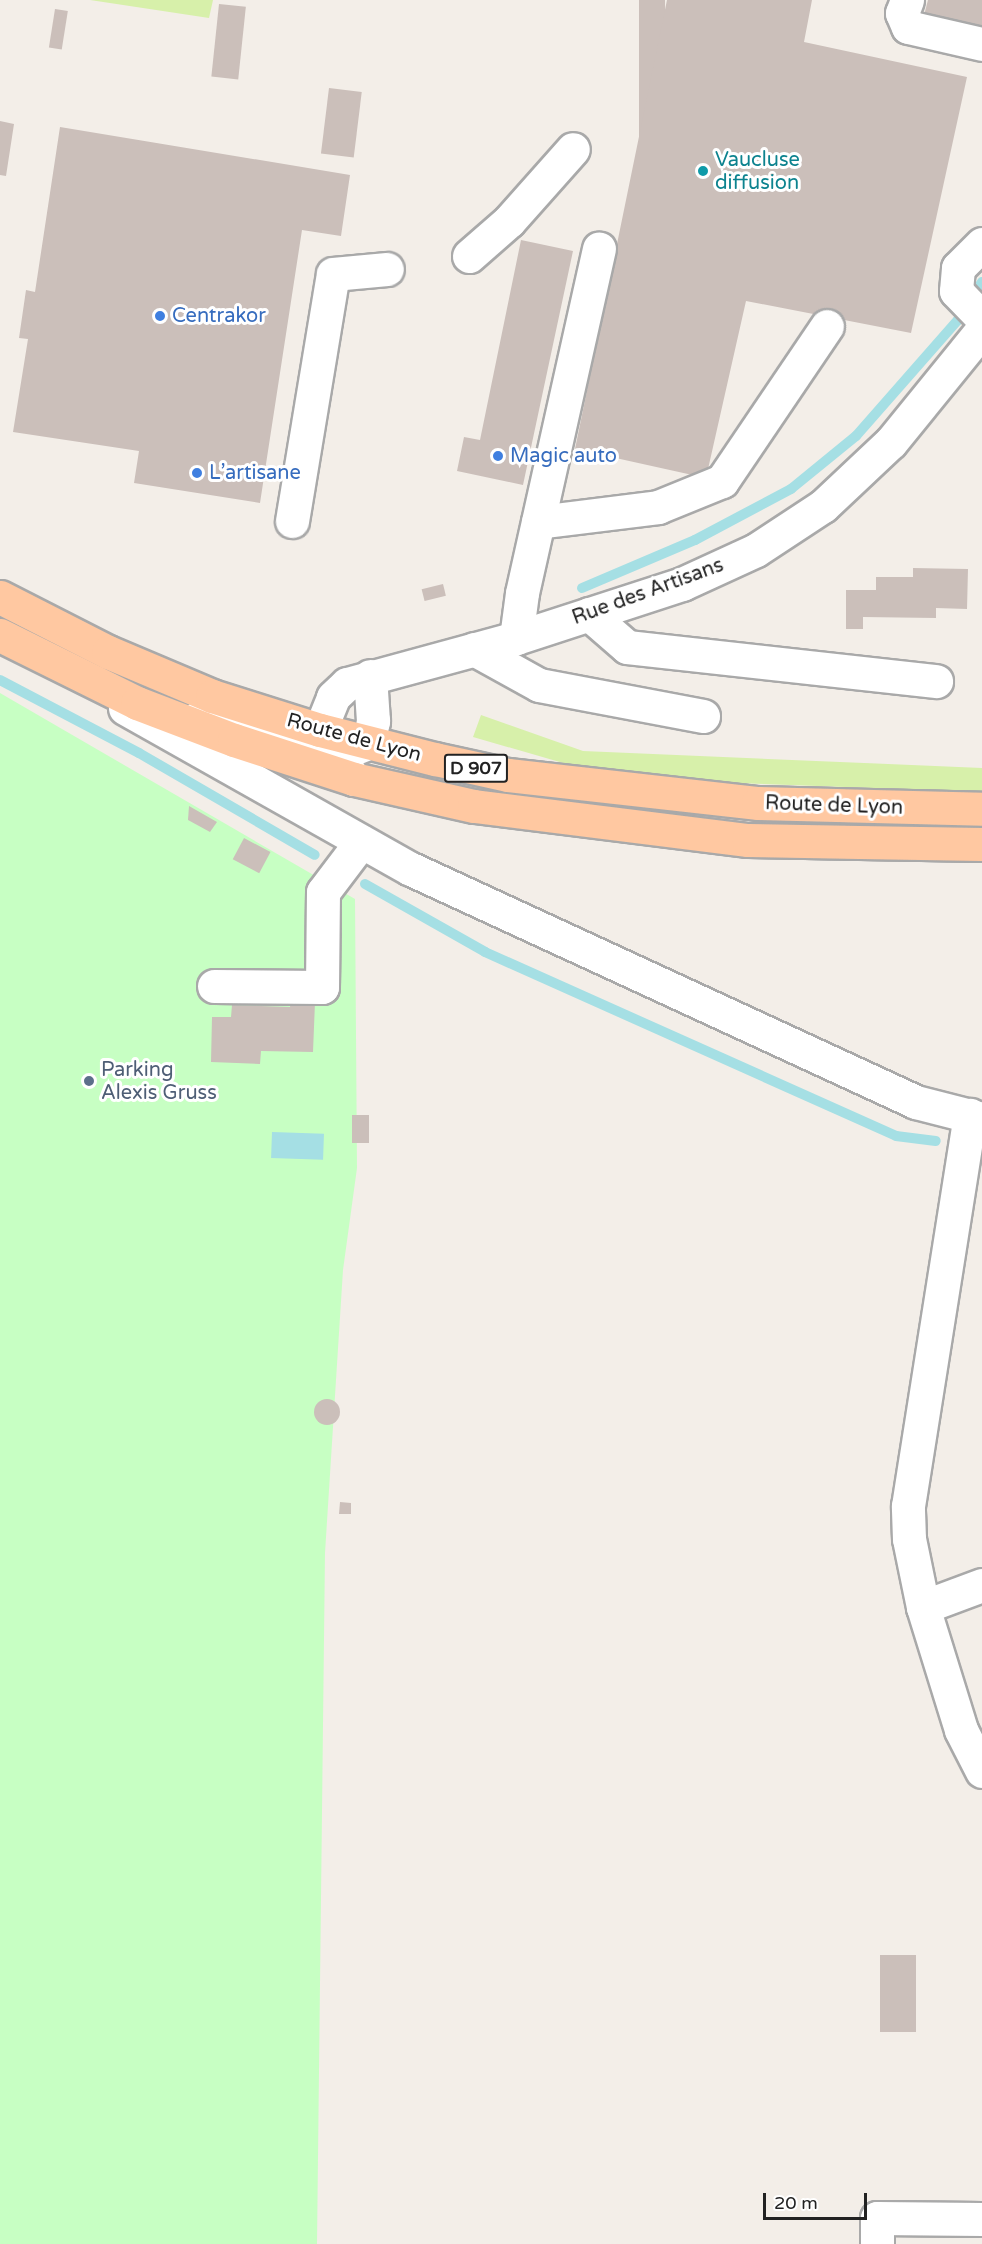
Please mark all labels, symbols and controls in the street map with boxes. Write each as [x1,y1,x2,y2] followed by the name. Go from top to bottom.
[715,148,800,195] place label: Vaucluse diffusion
[696,164,710,178] marker: Vaucluse diffusion
[172,304,266,328] place label: Centrakor
[153,309,167,323] marker: Centrakor
[510,444,617,468] place label: Magic auto
[491,449,505,463] marker: Magic auto
[209,461,301,485] place label: L’artisane
[190,466,204,480] marker: L’artisane
[569,553,727,631] street label: Rue des Artisans
[284,709,424,767] street label: Route de Lyon
[443,753,509,783] road number: D 907
[765,792,903,820] street label: Route de Lyon
[101,1058,217,1105] place label: Parking Alexis Gruss
[82,1074,96,1088] marker: Parking Alexis Gruss
[766,2181,870,2219] scale bar
[774,2192,818,2214] text: 20 m

